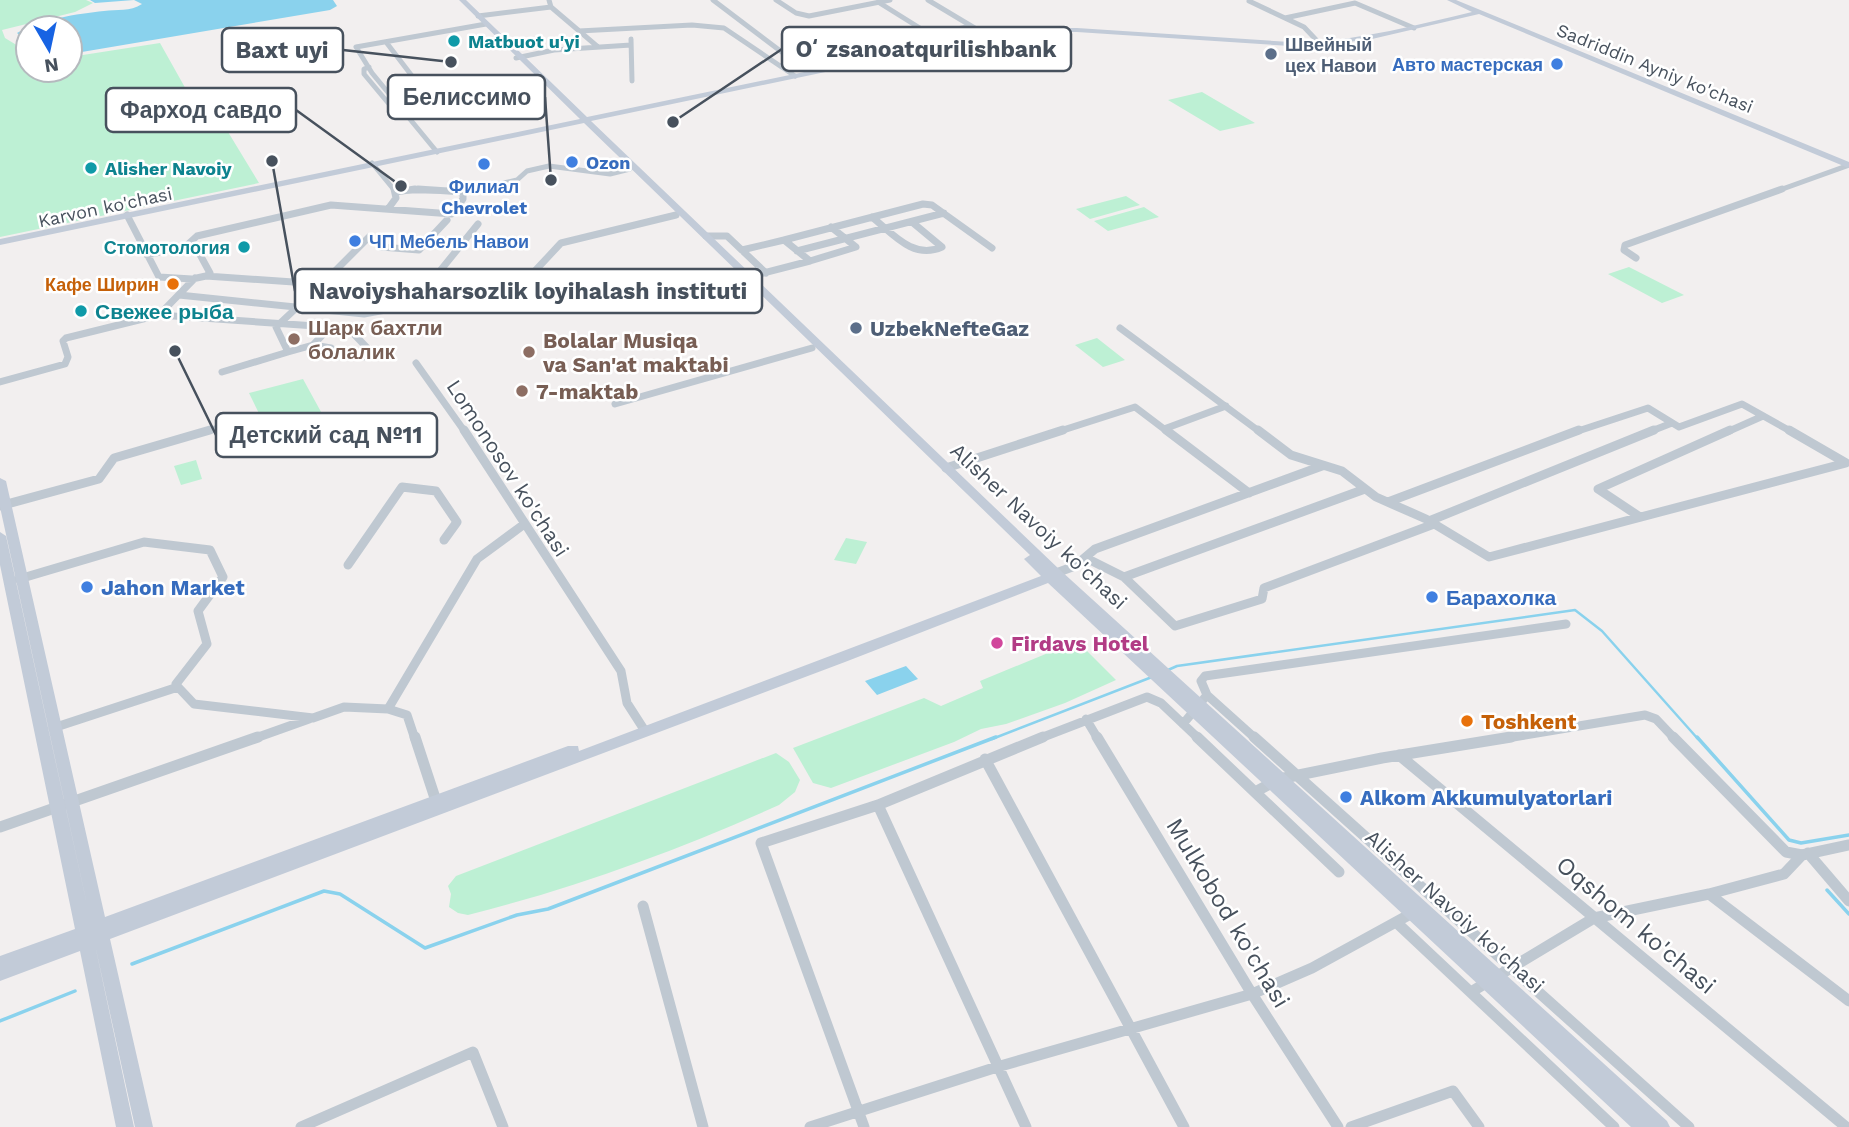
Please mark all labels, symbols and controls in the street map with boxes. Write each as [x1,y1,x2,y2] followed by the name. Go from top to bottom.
[14,14,84,84] north arrow
[1554,19,1756,117] street label: Sadriddin Ayniy ko'chasi
[782,27,1071,71] callout: Oʻzsanoatqurilishbank
[222,28,343,72] callout: Baxt uyi
[468,31,580,52] place label: Matbuot u'yi
[446,33,462,49] marker: Matbuot u'yi
[1285,34,1377,76] place label: Швейный цех Навои
[795,36,1057,63] text: Oʻzsanoatqurilishbank
[235,37,329,64] text: Baxt uyi
[1263,46,1279,62] marker: Швейный цех Навои
[43,53,60,78] text: N
[1392,54,1543,75] place label: Авто мастерская
[1549,56,1565,72] marker: Авто мастерская
[388,75,545,119] callout: Белиссимо
[403,84,531,111] text: Белиссимо
[106,88,296,132] callout: Фарход савдо
[120,97,282,124] text: Фарход савдо
[586,152,630,173] place label: Ozon
[564,154,580,170] marker: Ozon
[476,156,492,172] marker: Филиал Chevrolet
[105,158,232,179] place label: Alisher Navoiy
[83,160,99,176] marker: Alisher Navoiy
[441,176,527,218] place label: Филиал Chevrolet
[36,183,174,231] street label: Karvon ko'chasi
[369,231,529,252] place label: ЧП Мебель Навои
[347,233,363,249] marker: ЧП Мебель Навои
[104,237,230,258] place label: Стомотология
[236,239,252,255] marker: Стомотология
[295,269,762,313] callout: Navoiyshaharsozlik loyihalash instituti
[45,274,159,295] place label: Кафе Ширин
[165,276,181,292] marker: Кафе Ширин
[309,278,747,305] text: Navoiyshaharsozlik loyihalash instituti
[95,299,234,324] place label: Свежее рыба
[73,303,89,319] marker: Свежее рыба
[308,315,443,364] place label: Шарк бахтли болалик
[870,316,1029,341] place label: UzbekNefteGaz
[848,320,864,336] marker: UzbekNefteGaz
[542,328,729,377] place label: Bolalar Musiqa va San'at maktabi
[286,331,302,347] marker: Шарк бахтли болалик
[521,344,537,360] marker: Bolalar Musiqa va San'at maktabi
[441,375,575,561] street label: Lomonosov ko'chasi
[536,379,638,404] place label: 7-maktab
[514,383,530,399] marker: 7-maktab
[216,413,437,457] callout: Детский сад №11
[230,422,422,449] text: Детский сад №11
[946,438,1132,614] street label: Alisher Navoiy ko'chasi
[101,575,245,600] place label: Jahon Market
[79,579,95,595] marker: Jahon Market
[1446,585,1557,610] place label: Барахолка
[1424,589,1440,605] marker: Барахолка
[1011,631,1149,656] place label: Firdavs Hotel
[989,635,1005,651] marker: Firdavs Hotel
[1481,709,1576,734] place label: Toshkent
[1459,713,1475,729] marker: Toshkent
[1360,785,1612,810] place label: Alkom Akkumulyatorlari
[1338,789,1354,805] marker: Alkom Akkumulyatorlari
[1160,813,1296,1013] street label: Mulkobod ko'chasi
[1360,824,1550,998] street label: Alisher Navoiy ko'chasi
[1551,850,1721,1000] street label: Oqshom ko'chasi

